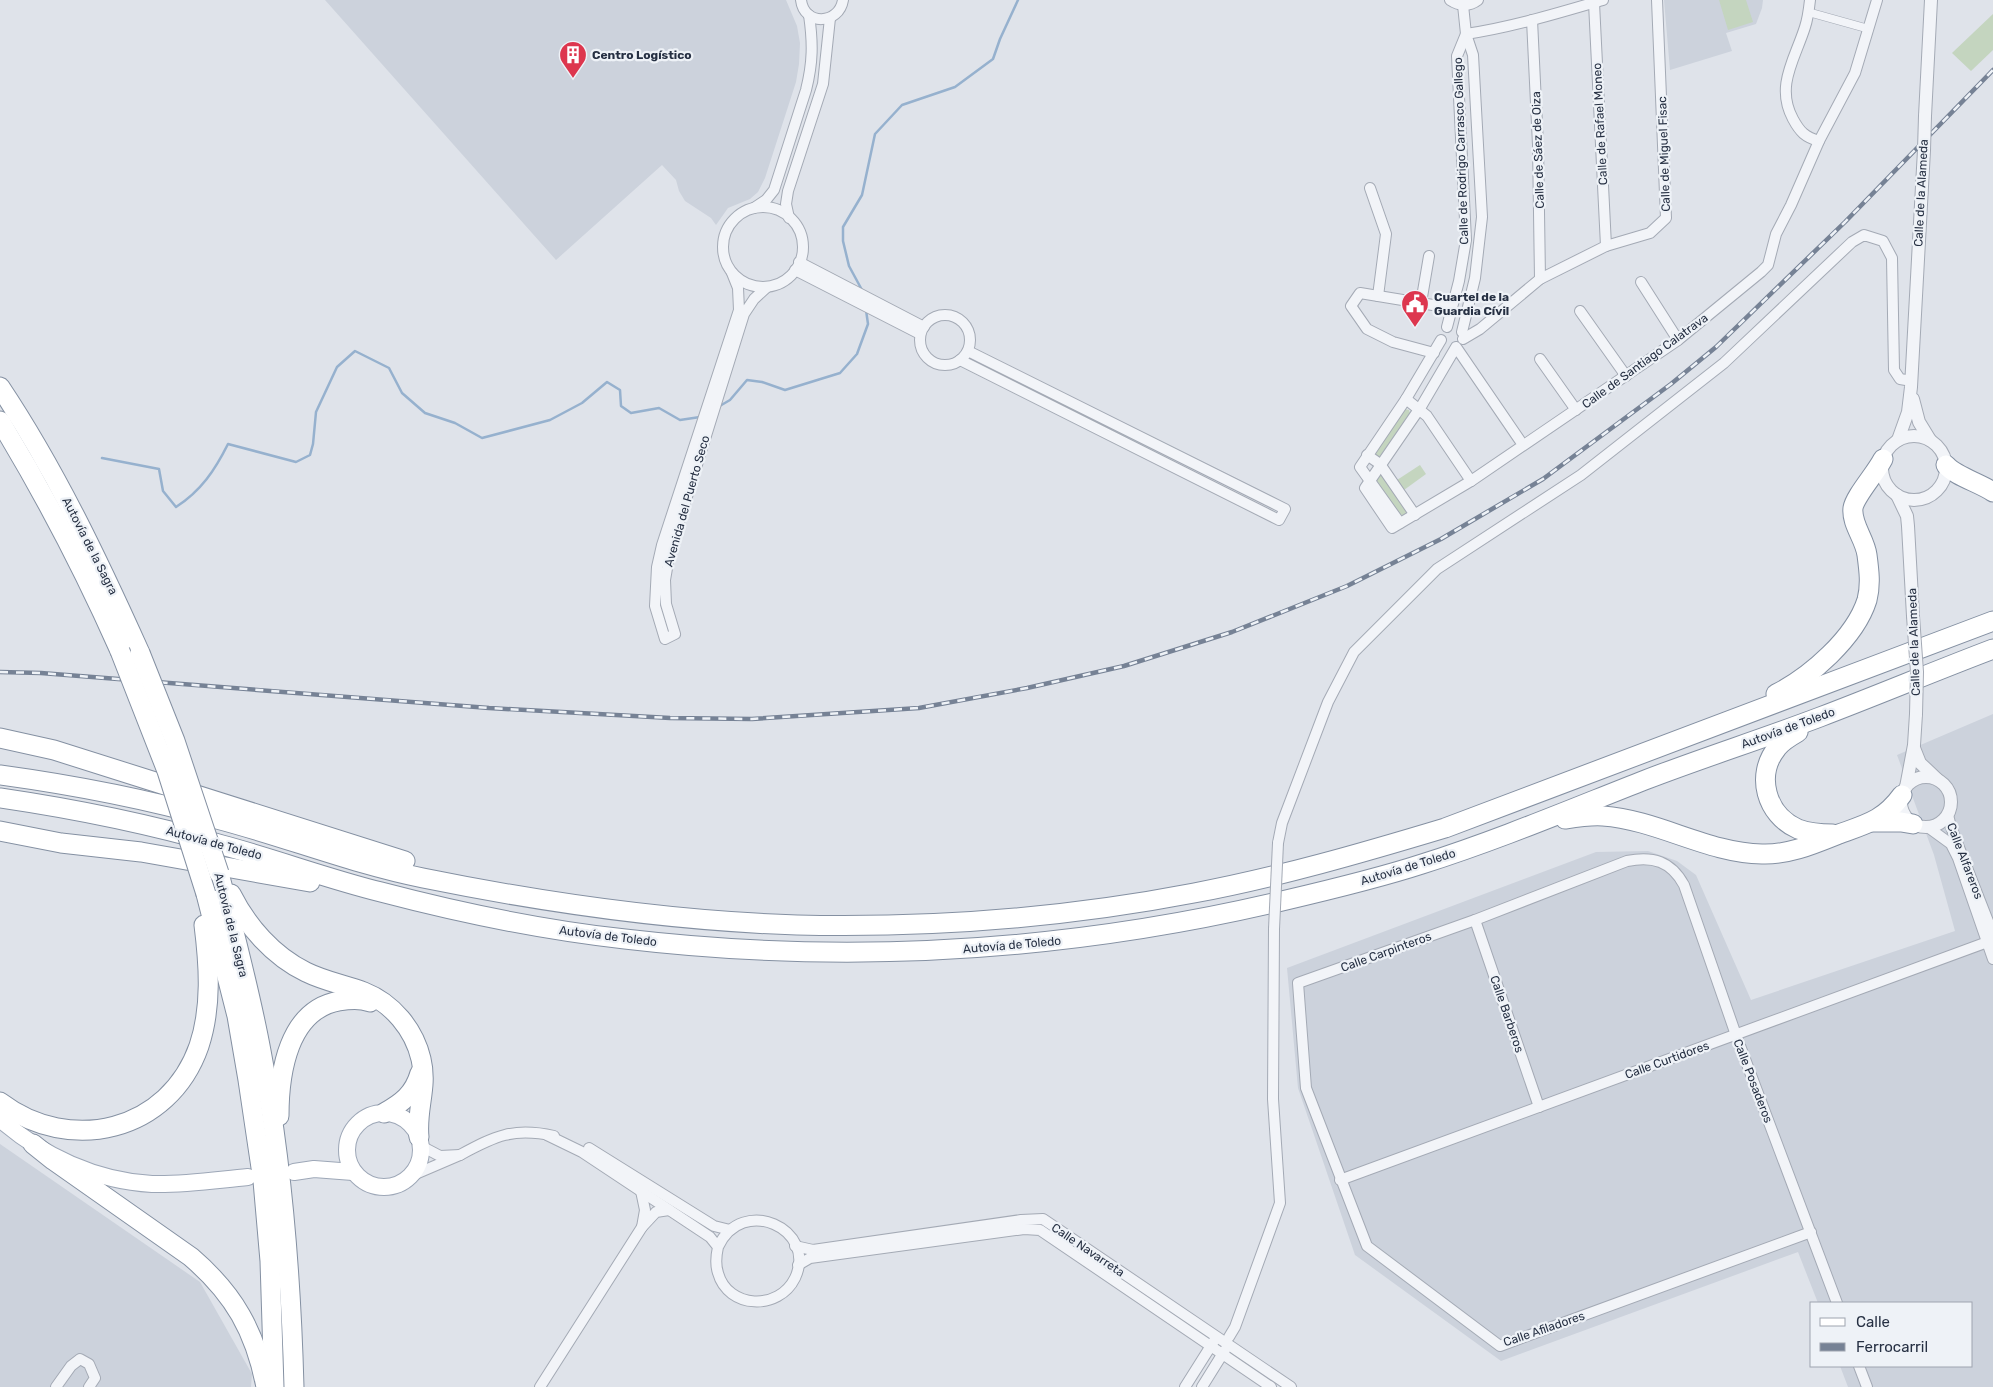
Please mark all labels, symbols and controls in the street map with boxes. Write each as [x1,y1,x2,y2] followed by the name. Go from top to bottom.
[558,40,588,79] building icon: Centro Logístico
[592,48,692,62] place label: Centro Logístico
[1451,57,1471,245] street label: Calle de Rodrigo Carrasco Gallego
[1590,62,1610,185] street label: Calle de Rafael Moneo
[1529,91,1547,209] street label: Calle de Sáez de Oiza
[1655,96,1673,212] street label: Calle de Miguel Fisac
[1911,139,1931,247] street label: Calle de la Alameda
[1400,289,1430,328] public building icon: Cuartel de la Guardia Cívil
[1434,290,1509,318] place label: Cuartel de la Guardia Cívil
[1579,311,1711,411] street label: Calle de Santiago Calatrava
[662,434,712,568] street label: Avenida del Puerto Seco
[59,495,121,597] street label: Autovía de la Sagra
[1905,588,1923,696] street label: Calle de la Alameda
[1739,705,1837,751] street label: Autovía de Toledo
[1944,821,1986,901] street label: Calle Alfareros
[165,823,263,863] street label: Autovía de Toledo
[1359,846,1457,888] street label: Autovía de Toledo
[211,871,251,979] street label: Autovía de la Sagra
[558,923,658,949] street label: Autovía de Toledo
[1339,929,1433,975] street label: Calle Carpinteros
[962,934,1062,956] street label: Autovía de Toledo
[1487,974,1527,1054] street label: Calle Barberos
[1731,1037,1775,1125] street label: Calle Posaderos
[1623,1038,1711,1082] street label: Calle Curtidores
[1049,1220,1127,1280] street label: Calle Navarreta
[1810,1302,1973,1367] legend
[1502,1309,1586,1349] street label: Calle Afiladores
[1856,1313,1890,1331] text: Calle
[1856,1338,1928,1356] text: Ferrocarril

